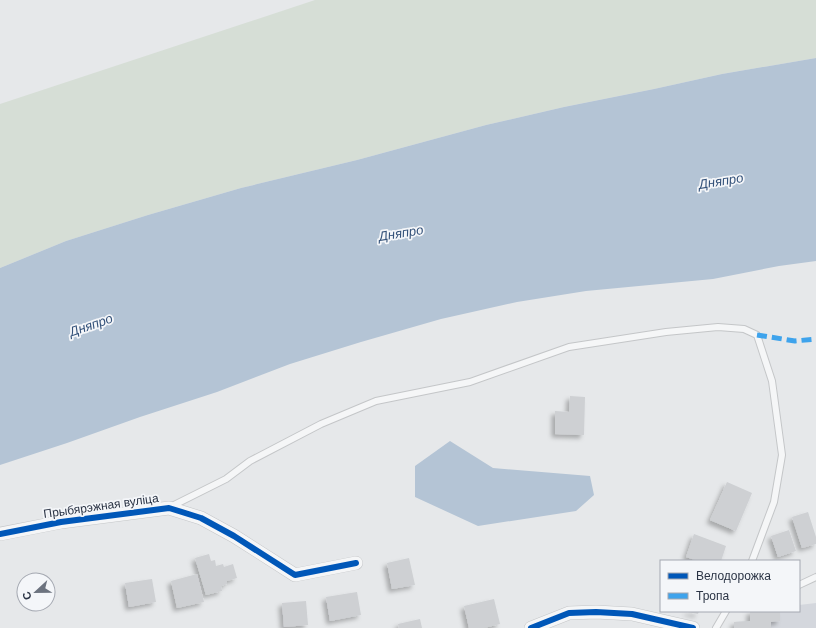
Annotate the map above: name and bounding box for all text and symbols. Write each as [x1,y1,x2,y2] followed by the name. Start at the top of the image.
[696,170,744,192] water label: Дняпро
[376,222,424,244] water label: Дняпро
[65,311,115,340] water label: Дняпро
[43,491,160,521] street label: Прыбярэжная вуліца
[660,560,800,612] legend
[696,569,771,583] text: Велодорожка
[16,572,56,612] north arrow
[696,589,730,603] text: Тропа
[20,590,34,602] text: С

